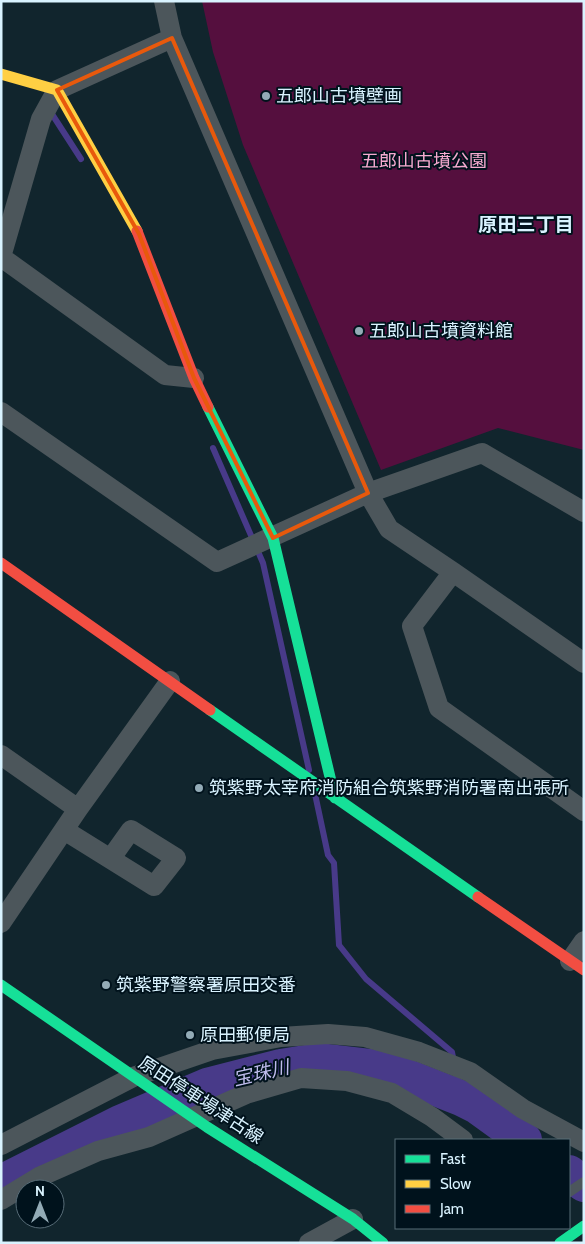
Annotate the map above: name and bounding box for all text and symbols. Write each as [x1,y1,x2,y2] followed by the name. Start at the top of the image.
[276,85,402,107] place label: 五郎山古墳壁画
[260,90,272,102] marker: 五郎山古墳壁画
[361,150,487,172] park label: 五郎山古墳公園
[478,213,574,236] district label: 原田三丁目
[369,320,513,342] place label: 五郎山古墳資料館
[353,325,365,337] marker: 五郎山古墳資料館
[209,777,569,799] place label: 筑紫野太宰府消防組合筑紫野消防署南出張所
[193,782,205,794] marker: 筑紫野太宰府消防組合筑紫野消防署南出張所
[116,974,296,996] place label: 筑紫野警察署原田交番
[100,979,112,991] marker: 筑紫野警察署原田交番
[200,1024,290,1046] place label: 原田郵便局
[184,1029,196,1041] marker: 原田郵便局
[135,1052,267,1148] street label: 原田停車場津古線
[231,1055,293,1091] water label: 宝珠川
[395,1139,570,1229] legend
[440,1150,465,1168] text: Fast
[440,1175,471,1193] text: Slow
[15,1179,65,1229] north arrow
[35,1182,45,1200] text: N
[439,1200,464,1218] text: Jam

